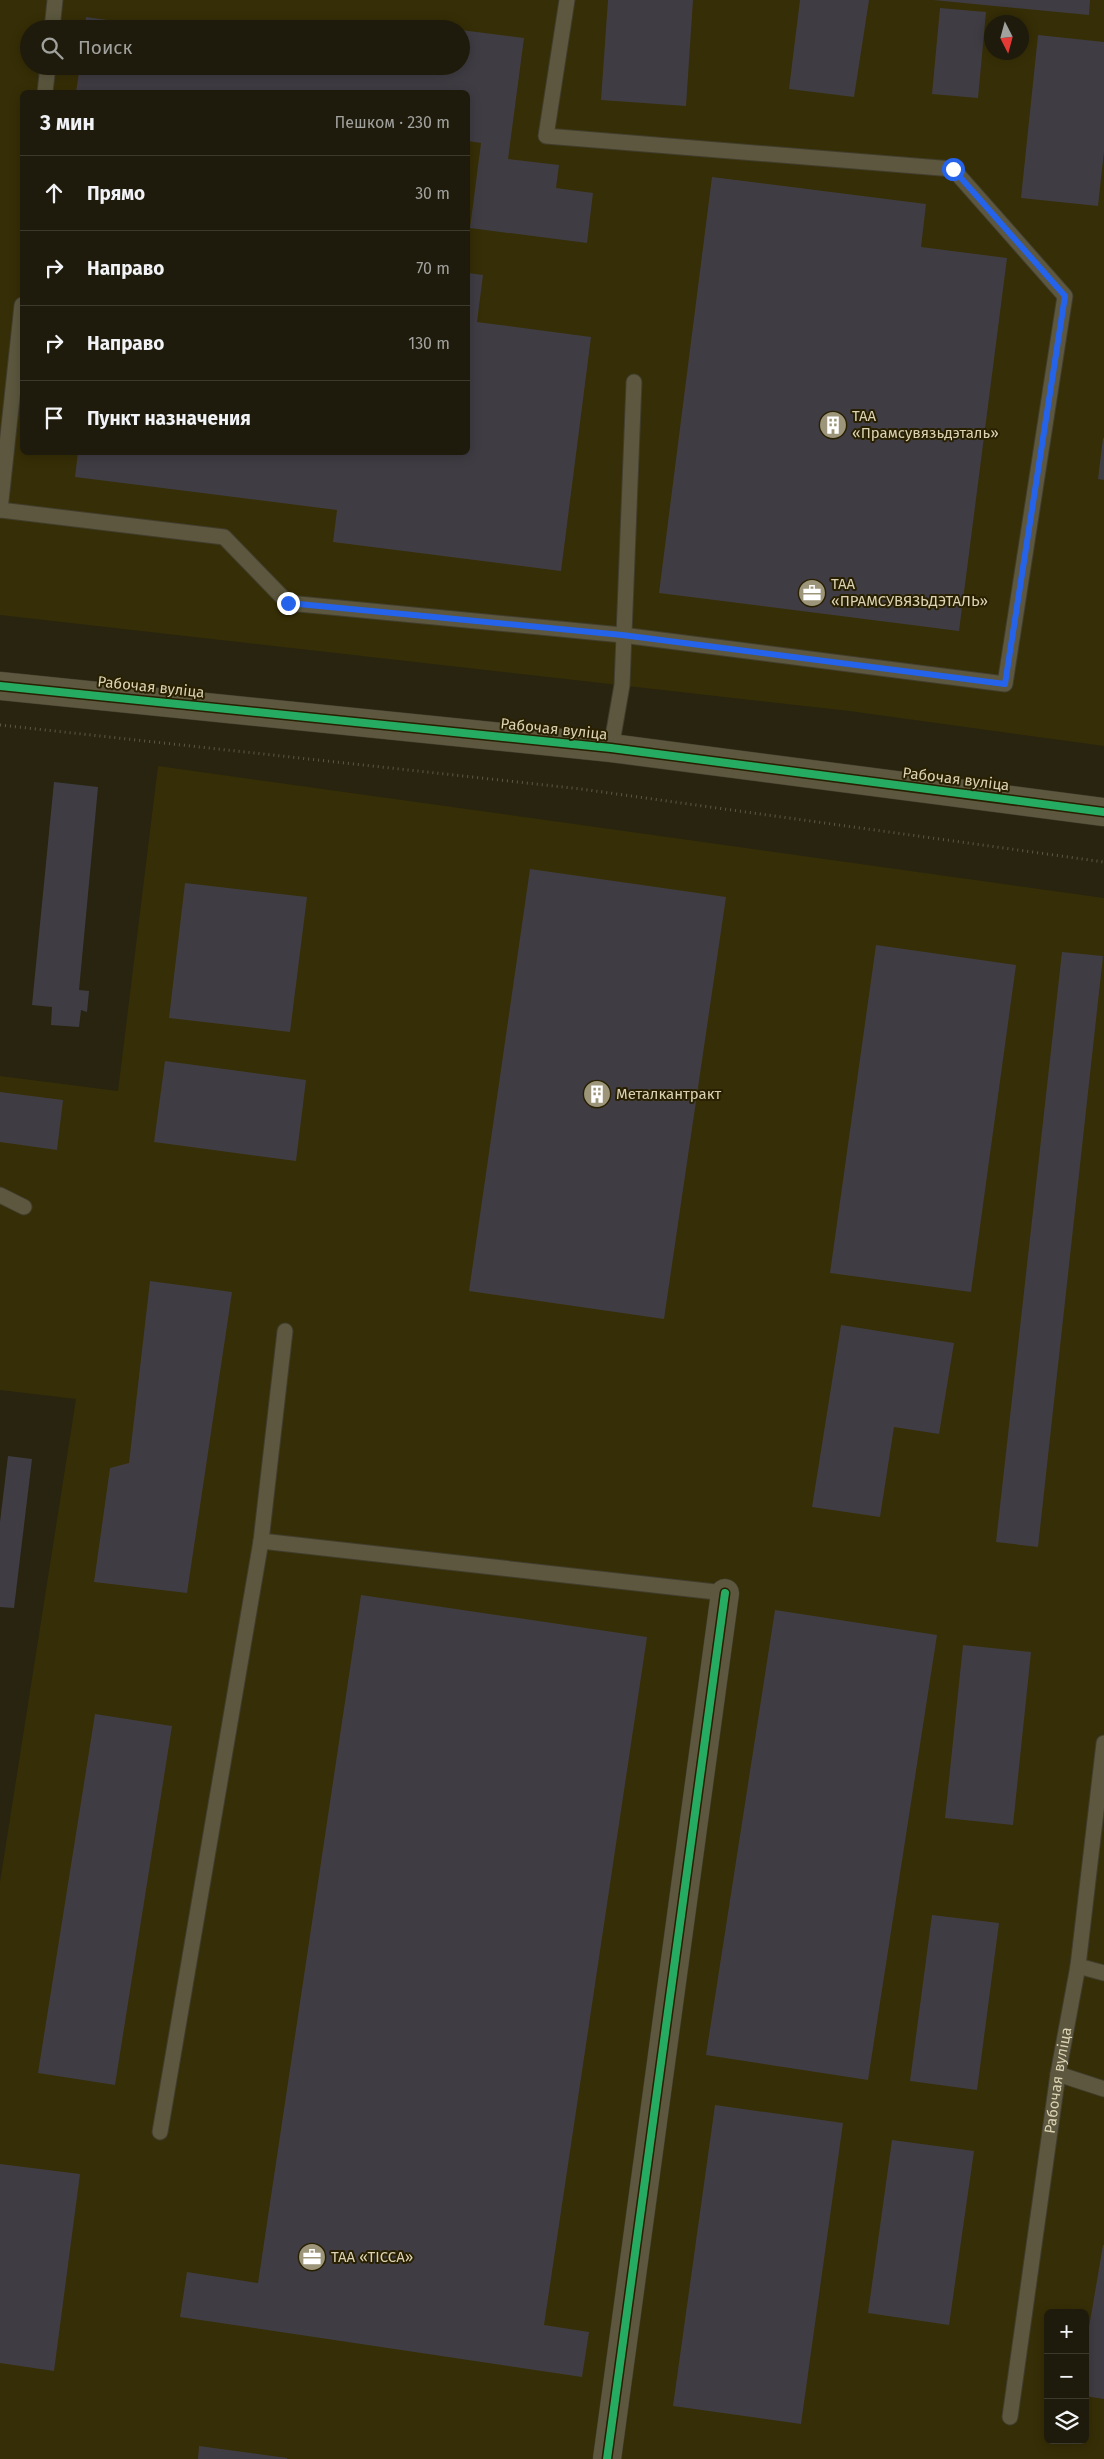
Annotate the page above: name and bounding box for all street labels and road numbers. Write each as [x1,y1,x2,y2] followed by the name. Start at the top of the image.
[97,672,205,702] street label: Рабочая вуліца
[500,714,608,744] street label: Рабочая вуліца
[902,764,1010,794] street label: Рабочая вуліца
[1041,2026,1075,2135] street label: Рабочая вуліца

